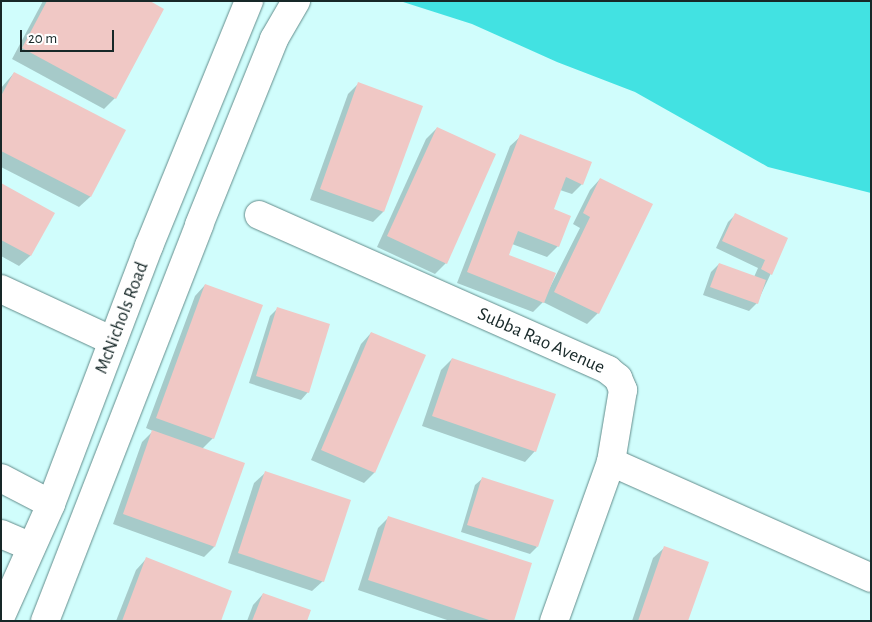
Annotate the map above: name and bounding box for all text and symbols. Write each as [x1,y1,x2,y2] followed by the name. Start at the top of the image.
[22,20,116,52] scale bar
[28,31,57,46] text: 20 m
[90,259,154,377] street label: McNichols Road
[474,303,608,379] street label: Subba Rao Avenue

